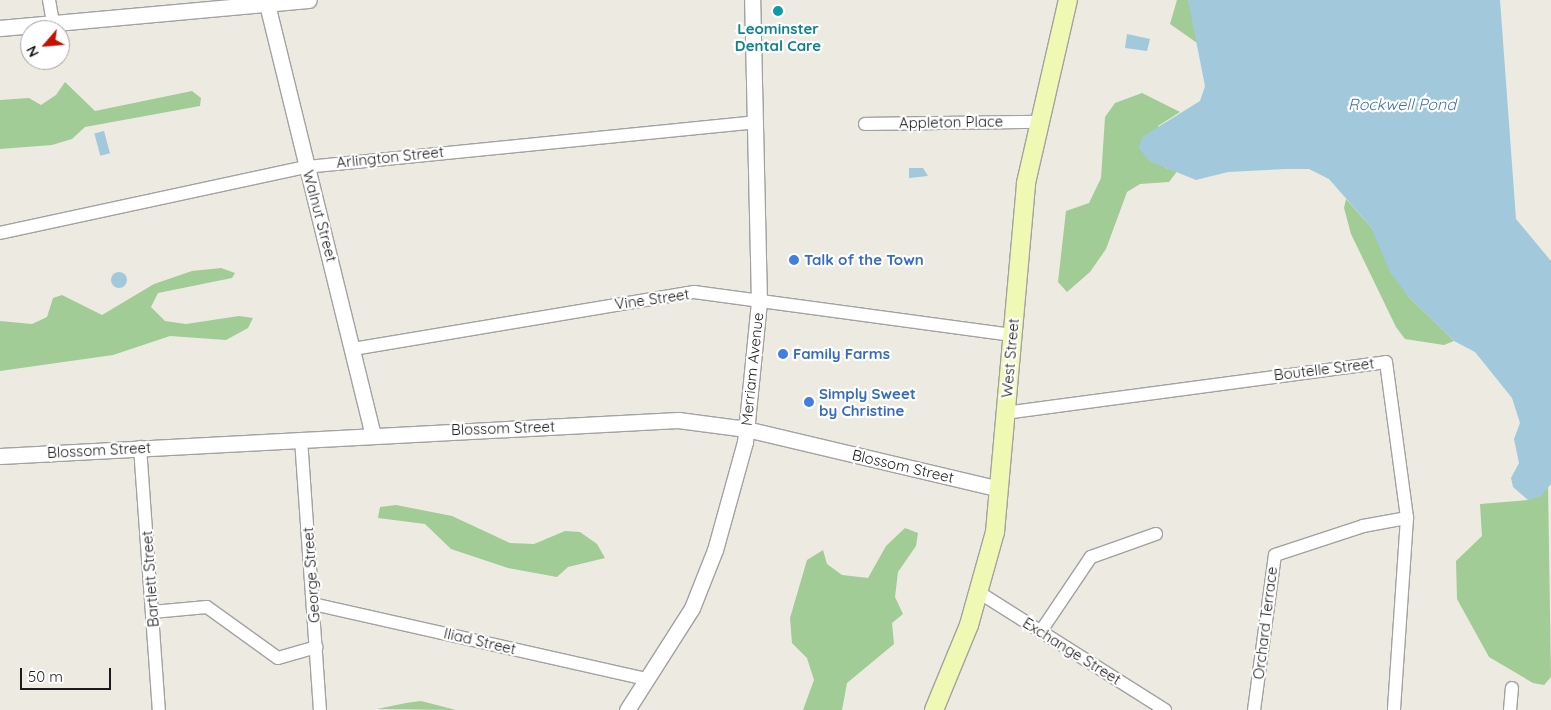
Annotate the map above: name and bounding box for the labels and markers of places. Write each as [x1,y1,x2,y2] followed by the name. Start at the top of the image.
[772,5,784,17] marker: Leominster Dental Care
[735,19,821,54] place label: Leominster Dental Care
[804,251,924,269] place label: Talk of the Town
[788,254,800,266] marker: Talk of the Town
[793,345,890,363] place label: Family Farms
[777,348,789,360] marker: Family Farms
[819,384,916,419] place label: Simply Sweet by Christine
[803,396,815,408] marker: Simply Sweet by Christine

